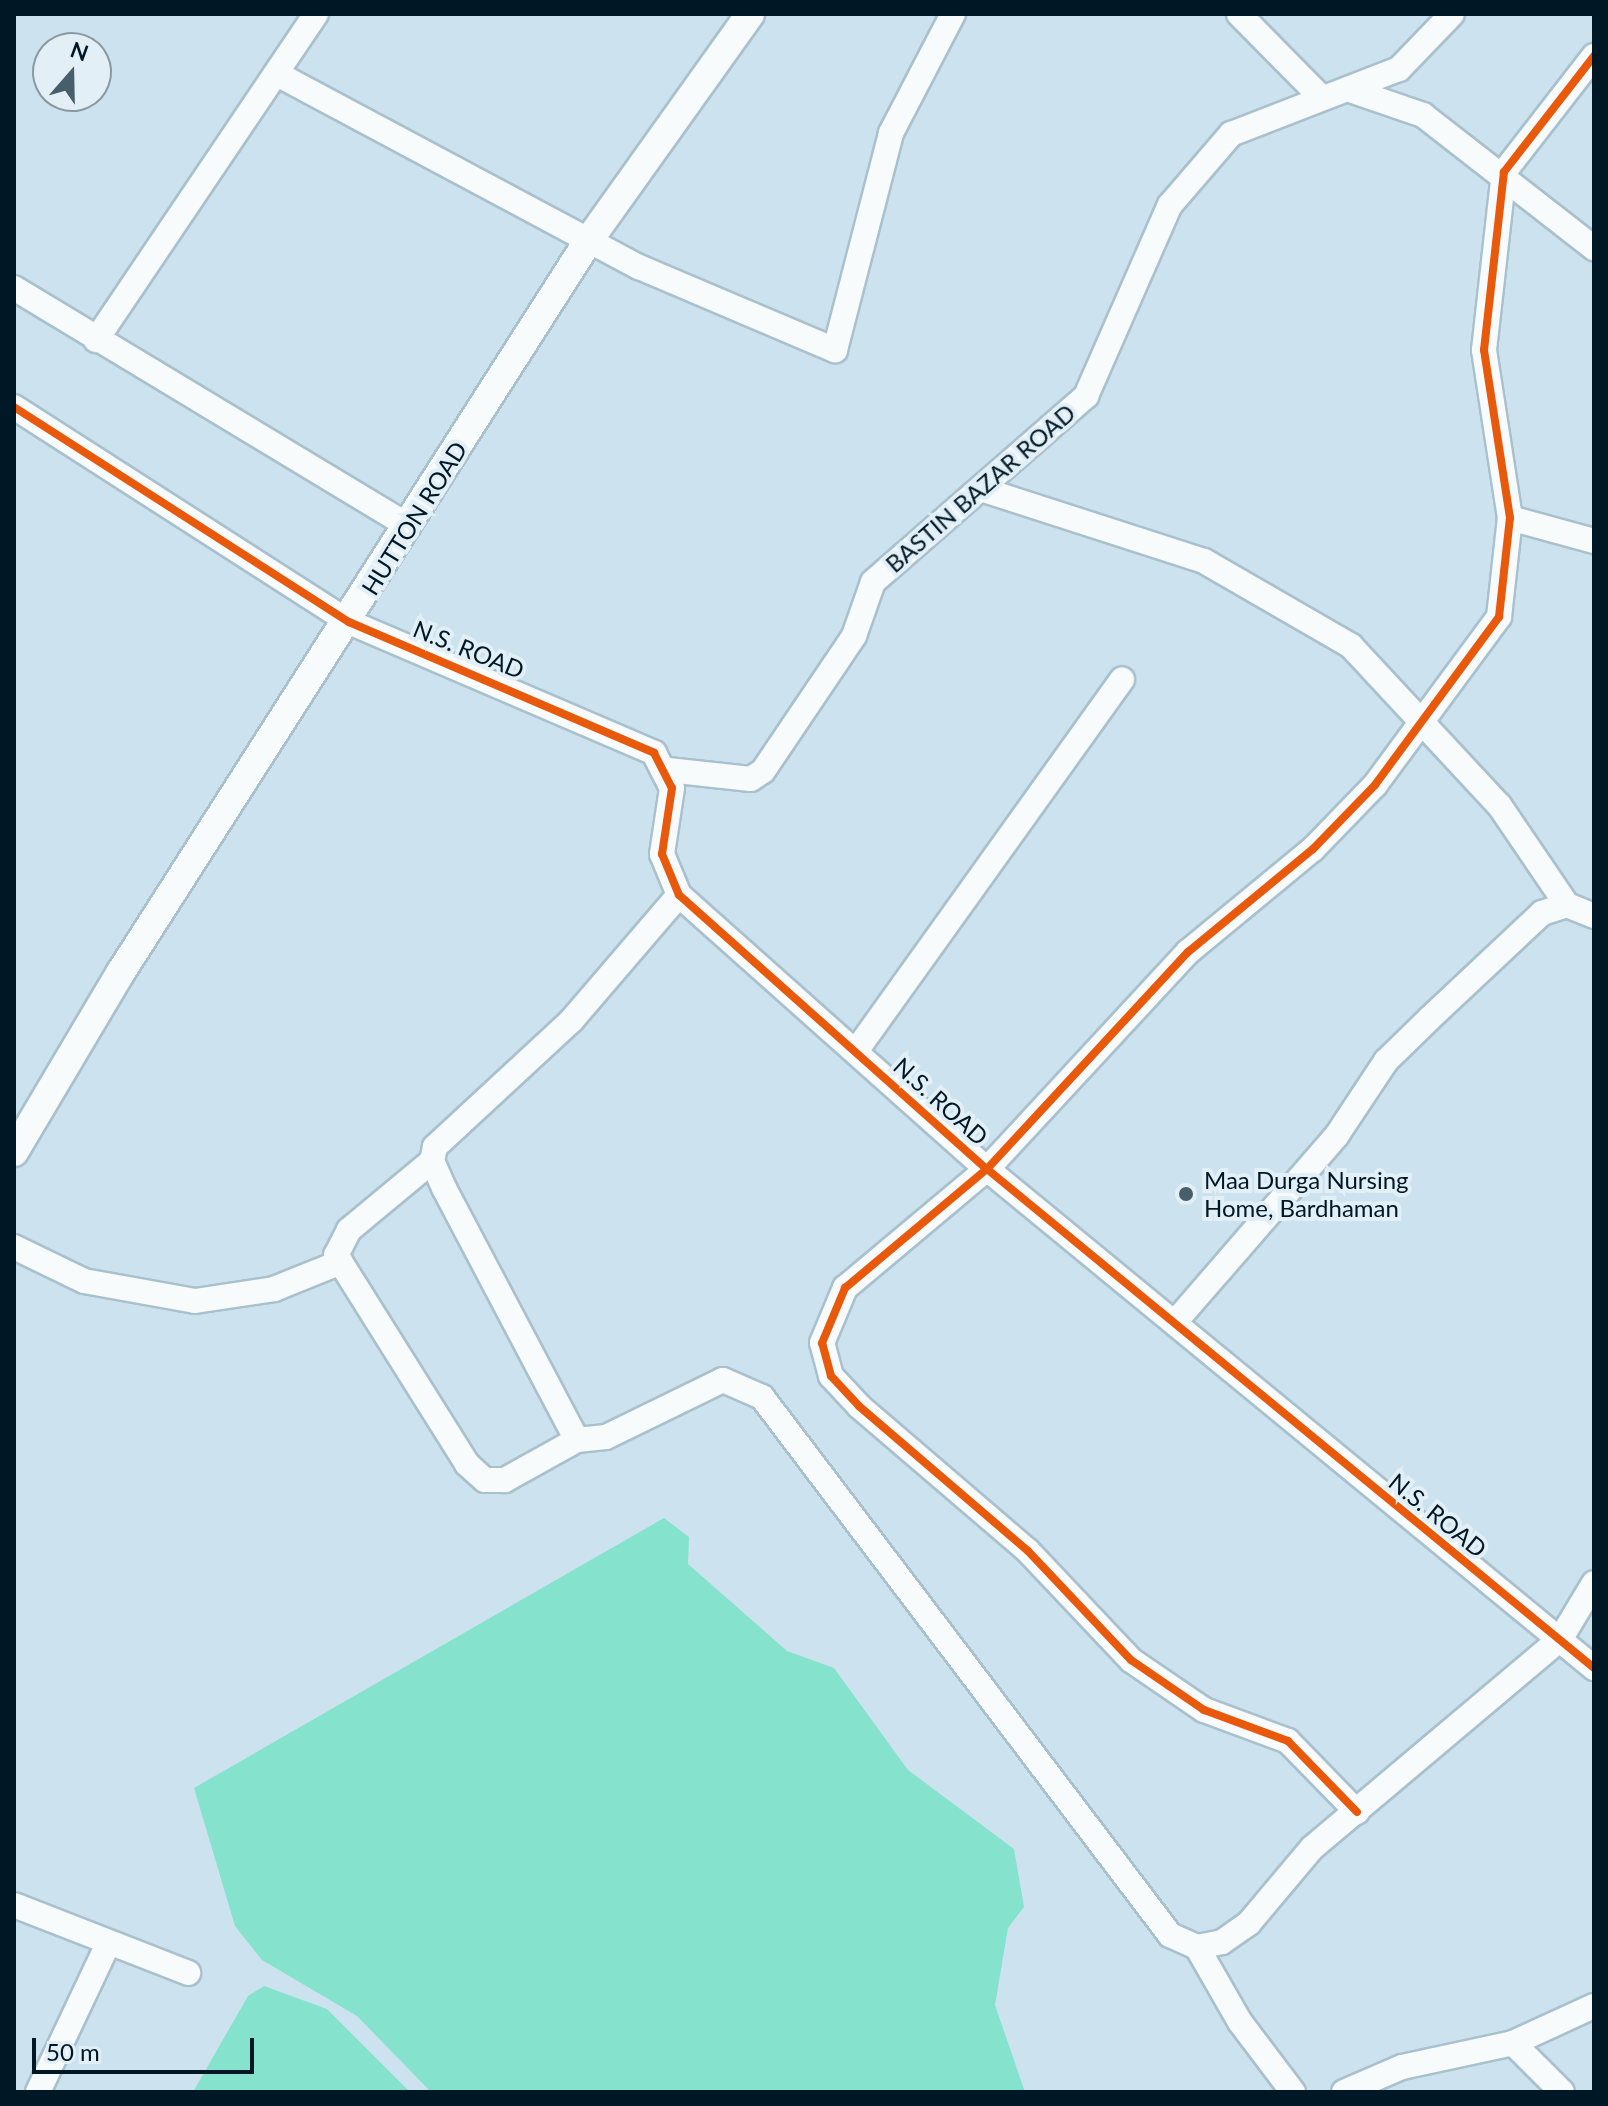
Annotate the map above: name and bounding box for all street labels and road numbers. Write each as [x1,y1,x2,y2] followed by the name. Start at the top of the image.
[879,398,1081,578] street label: BASTIN BAZAR ROAD
[355,436,473,600] street label: HUTTON ROAD
[409,614,529,684] street label: N.S. ROAD
[888,1051,994,1151] street label: N.S. ROAD
[1383,1467,1493,1563] street label: N.S. ROAD

